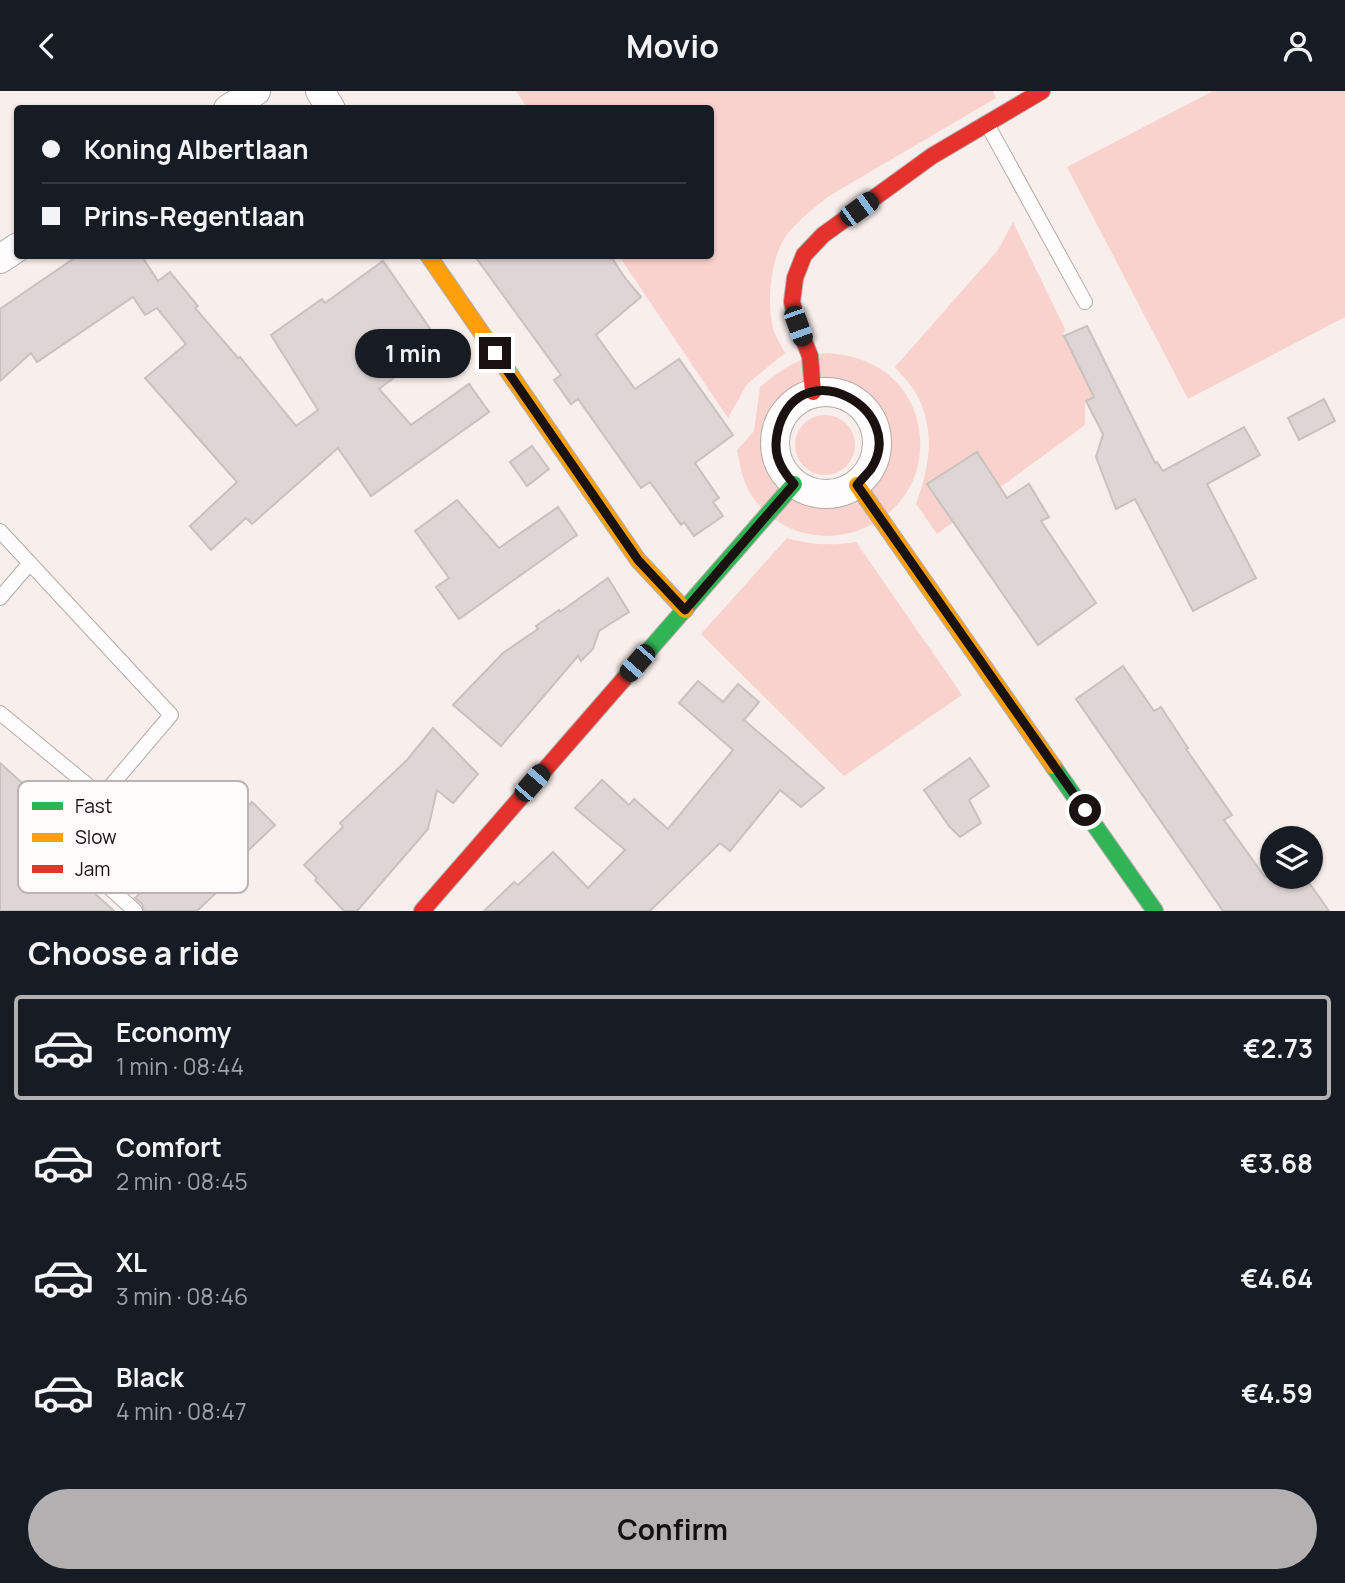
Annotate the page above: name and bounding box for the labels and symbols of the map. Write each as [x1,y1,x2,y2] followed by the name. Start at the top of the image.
[836,188,883,230] car
[781,303,816,349] car
[355,329,470,377] callout: 1 min
[479,337,511,369] route end
[616,640,659,686] car
[511,760,554,806] car
[18,781,248,893] legend
[75,793,112,819] text: Fast
[1069,794,1101,826] route start
[75,824,117,850] text: Slow
[75,856,110,882] text: Jam

